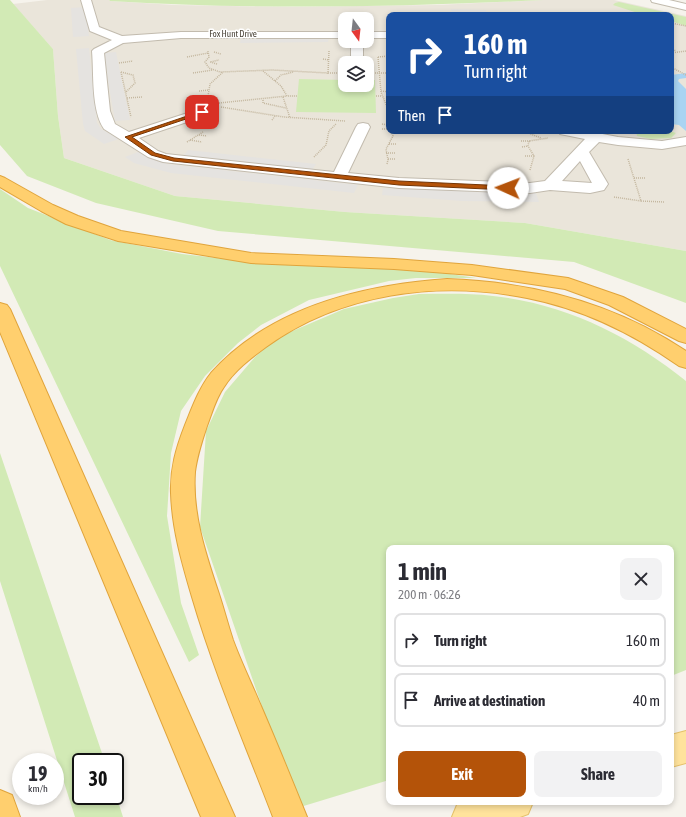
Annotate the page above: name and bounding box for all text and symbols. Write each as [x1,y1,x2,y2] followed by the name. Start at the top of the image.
[338,12,374,48] north arrow
[338,12,374,92] map controls
[398,28,450,80] icon: right
[464,28,527,60] text: 160 m
[209,29,257,39] street label: Fox Hunt Drive
[338,56,374,92] button: layers
[464,61,527,82] text: Turn right
[185,95,219,129] pin
[191,101,213,123] icon: arrive
[434,104,456,126] icon: arrive
[398,107,426,124] text: Then
[487,167,529,209] position arrow
[398,558,447,585] text: 1 min
[620,558,662,600] button: close
[398,587,461,602] text: 200 m · 06:26
[400,629,422,651] icon: right
[434,632,487,649] text: Turn right
[626,632,660,649] text: 160 m
[400,689,422,711] icon: arrive
[434,692,545,709] text: Arrive at destination
[633,692,660,709] text: 40 m
[398,751,526,797] button: Exit
[534,751,662,797] button: Share
[72,753,124,805] speed limit sign: 30
[29,762,47,785] text: 19
[28,783,48,794] text: km/h

